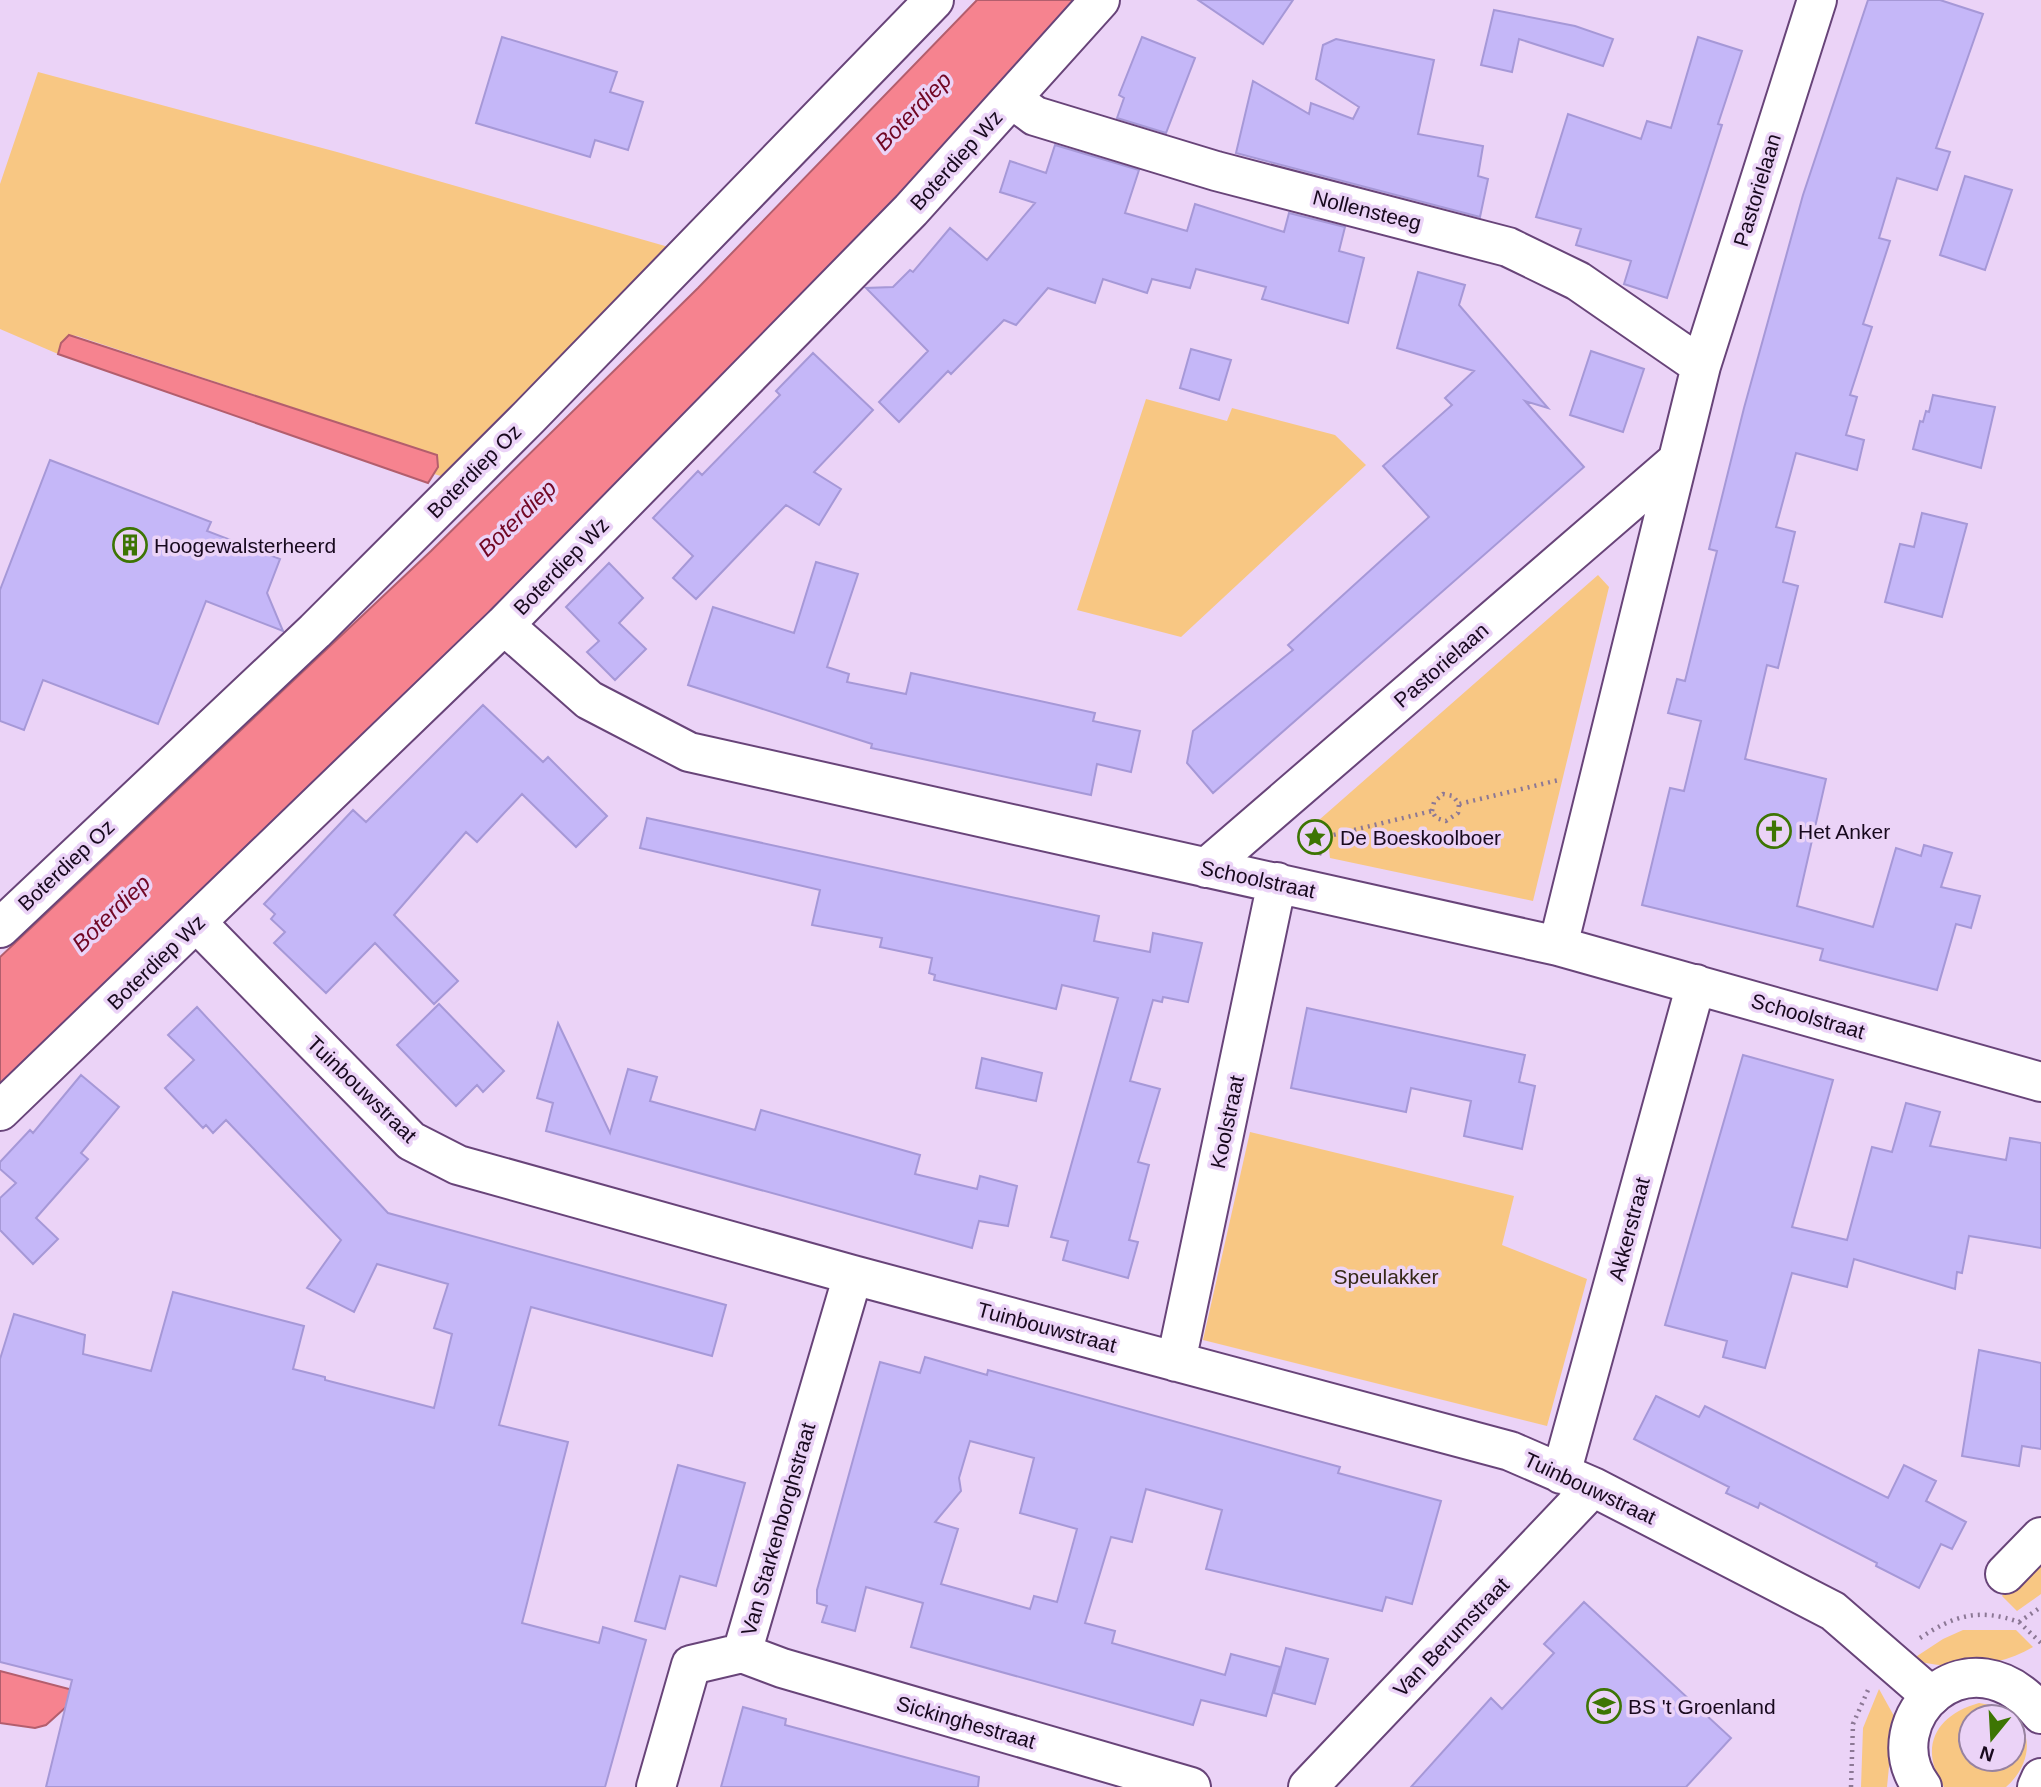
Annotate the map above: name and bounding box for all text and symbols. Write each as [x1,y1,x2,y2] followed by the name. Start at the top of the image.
[869,66,957,155] water label: Boterdiep
[905,105,1007,215] street label: Boterdiep Wz
[1729,131,1785,249] street label: Pastorielaan
[1310,185,1424,235] street label: Nollensteeg
[422,419,526,523] street label: Boterdiep Oz
[472,474,562,562] water label: Boterdiep
[509,513,613,619] street label: Boterdiep Wz
[111,526,149,564] building icon: Hoogewalsterheerd
[154,534,336,557] place label: Hoogewalsterheerd
[1389,618,1493,712] street label: Pastorielaan
[1755,812,1793,850] church icon: Het Anker
[13,814,119,916] street label: Boterdiep Oz
[1296,818,1334,856] place icon: De Boeskoolboer
[1798,820,1890,843] place label: Het Anker
[1340,826,1501,849] place label: De Boeskoolboer
[1199,856,1318,902] street label: Schoolstraat
[66,869,156,957] water label: Boterdiep
[103,910,209,1014] street label: Boterdiep Wz
[1749,989,1867,1043] street label: Schoolstraat
[303,1031,421,1147] street label: Tuinbouwstraat
[1206,1073,1248,1171] street label: Koolstraat
[1604,1175,1654,1283] street label: Akkerstraat
[1333,1265,1439,1288] park label: Speulakker
[975,1297,1119,1357] street label: Tuinbouwstraat
[737,1420,819,1638] street label: Van Starkenborghstraat
[1520,1447,1660,1529] street label: Tuinbouwstraat
[1389,1573,1514,1701] street label: Van Berumstraat
[1585,1687,1623,1725] school or university icon: BS 't Groenland
[894,1691,1038,1753] street label: Sickinghestraat
[1628,1695,1776,1718] place label: BS 't Groenland
[1957,1703,2027,1773] north arrow
[1977,1742,1997,1766] text: N

